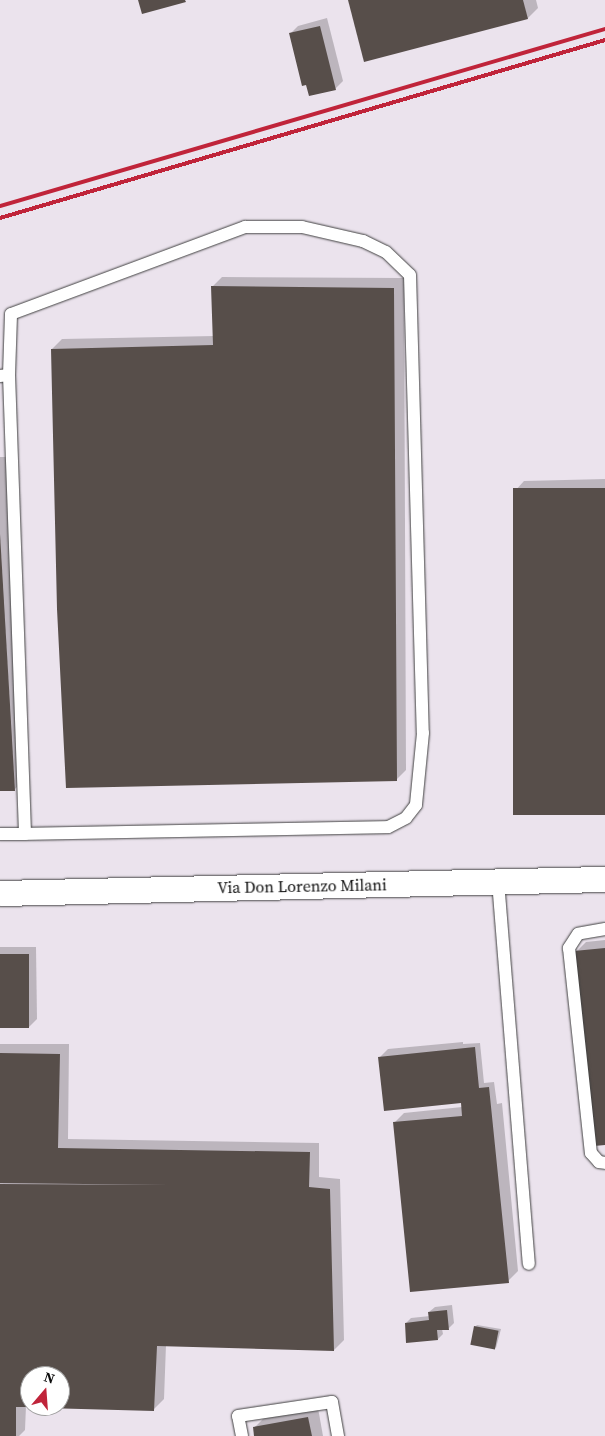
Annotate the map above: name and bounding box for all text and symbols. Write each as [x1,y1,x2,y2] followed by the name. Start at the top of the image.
[217,875,387,897] street label: Via Don Lorenzo Milani
[20,1366,70,1416] north arrow
[41,1367,57,1389] text: N

